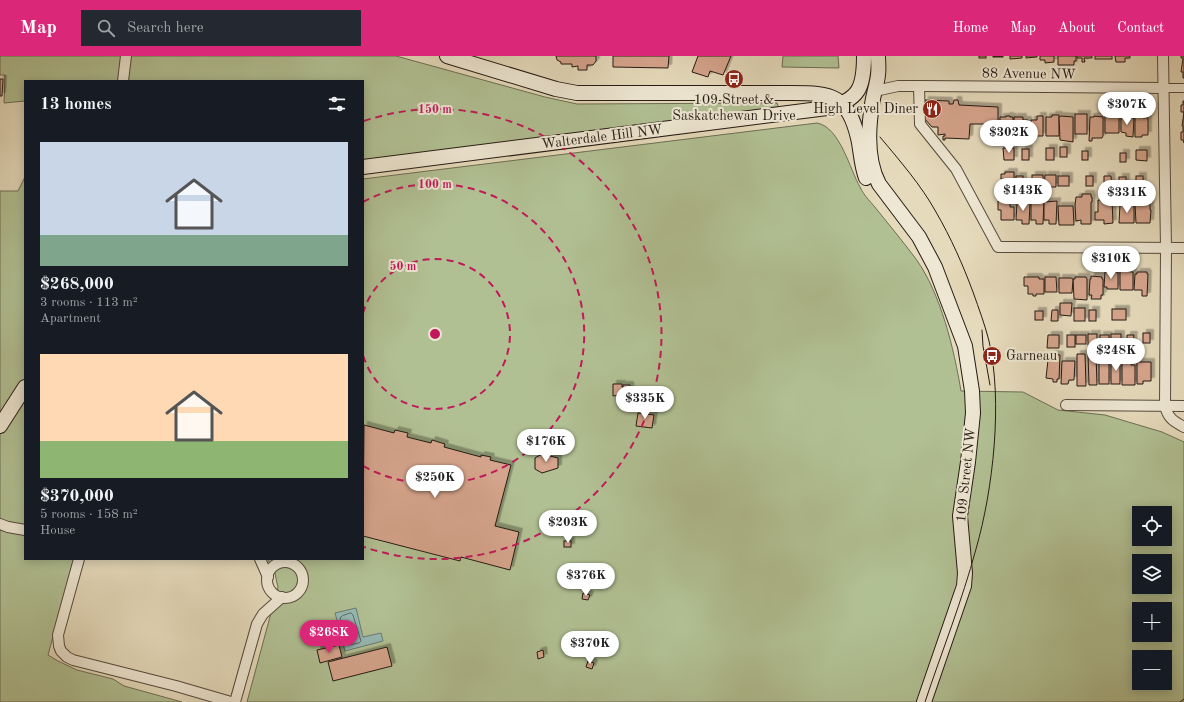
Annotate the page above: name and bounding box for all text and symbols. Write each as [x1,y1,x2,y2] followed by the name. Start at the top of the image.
[81,10,361,46] search box
[95,17,117,39] icon: search
[20,19,57,38] text: Map
[127,21,204,36] text: Search here
[953,21,988,35] text: Home
[1010,21,1036,35] text: Map
[1058,21,1095,35] text: About
[1117,21,1164,35] text: Contact
[982,66,1076,82] street label: 88 Avenue NW
[723,68,745,90] bus stop icon: 109 Street & Saskatchewan Drive
[1099,92,1155,126] pin: $307K
[326,93,348,115] icon: filters
[672,93,796,123] place label: 109 Street & Saskatchewan Drive
[40,96,112,113] text: 13 homes
[921,98,943,120] restaurant icon: High Level Diner
[1107,98,1147,111] text: $307K
[813,102,918,116] place label: High Level Diner
[418,103,452,116] text: 150 m
[981,120,1037,154] pin: $302K
[541,123,663,151] street label: Walterdale Hill NW
[989,126,1029,139] text: $302K
[158,168,230,240] icon: home
[995,178,1051,212] pin: $143K
[418,179,452,191] text: 100 m
[1099,180,1155,214] pin: $331K
[1003,184,1043,197] text: $143K
[1107,186,1147,199] text: $331K
[1083,246,1139,280] pin: $310K
[1091,252,1131,265] text: $310K
[390,260,417,273] text: 50 m
[40,276,114,293] text: $268,000
[40,296,138,309] text: 3 rooms · 113 m²
[40,312,101,325] text: Apartment
[428,327,442,341] centre of rings
[1088,338,1144,372] pin: $248K
[1096,344,1136,357] text: $248K
[981,345,1003,367] bus stop icon: Garneau
[1006,349,1058,363] place label: Garneau
[158,380,230,452] icon: home
[617,386,673,420] pin: $335K
[625,392,665,405] text: $335K
[954,427,978,523] street label: 109 Street NW
[518,429,574,463] pin: $176K
[526,435,566,448] text: $176K
[407,465,463,499] pin: $250K
[415,471,455,484] text: $250K
[40,488,114,505] text: $370,000
[1132,506,1172,690] map controls
[1132,506,1172,546] button: locate
[40,508,138,521] text: 5 rooms · 158 m²
[540,510,596,544] pin: $203K
[548,516,588,529] text: $203K
[40,524,75,537] text: House
[1132,554,1172,594] button: layers
[558,563,614,597] pin: $376K
[566,569,606,582] text: $376K
[1132,602,1172,642] button: +
[301,620,357,654] pin: $268K
[309,626,349,639] text: $268K
[562,631,618,665] pin: $370K
[570,637,610,650] text: $370K
[1132,650,1172,690] button: −

